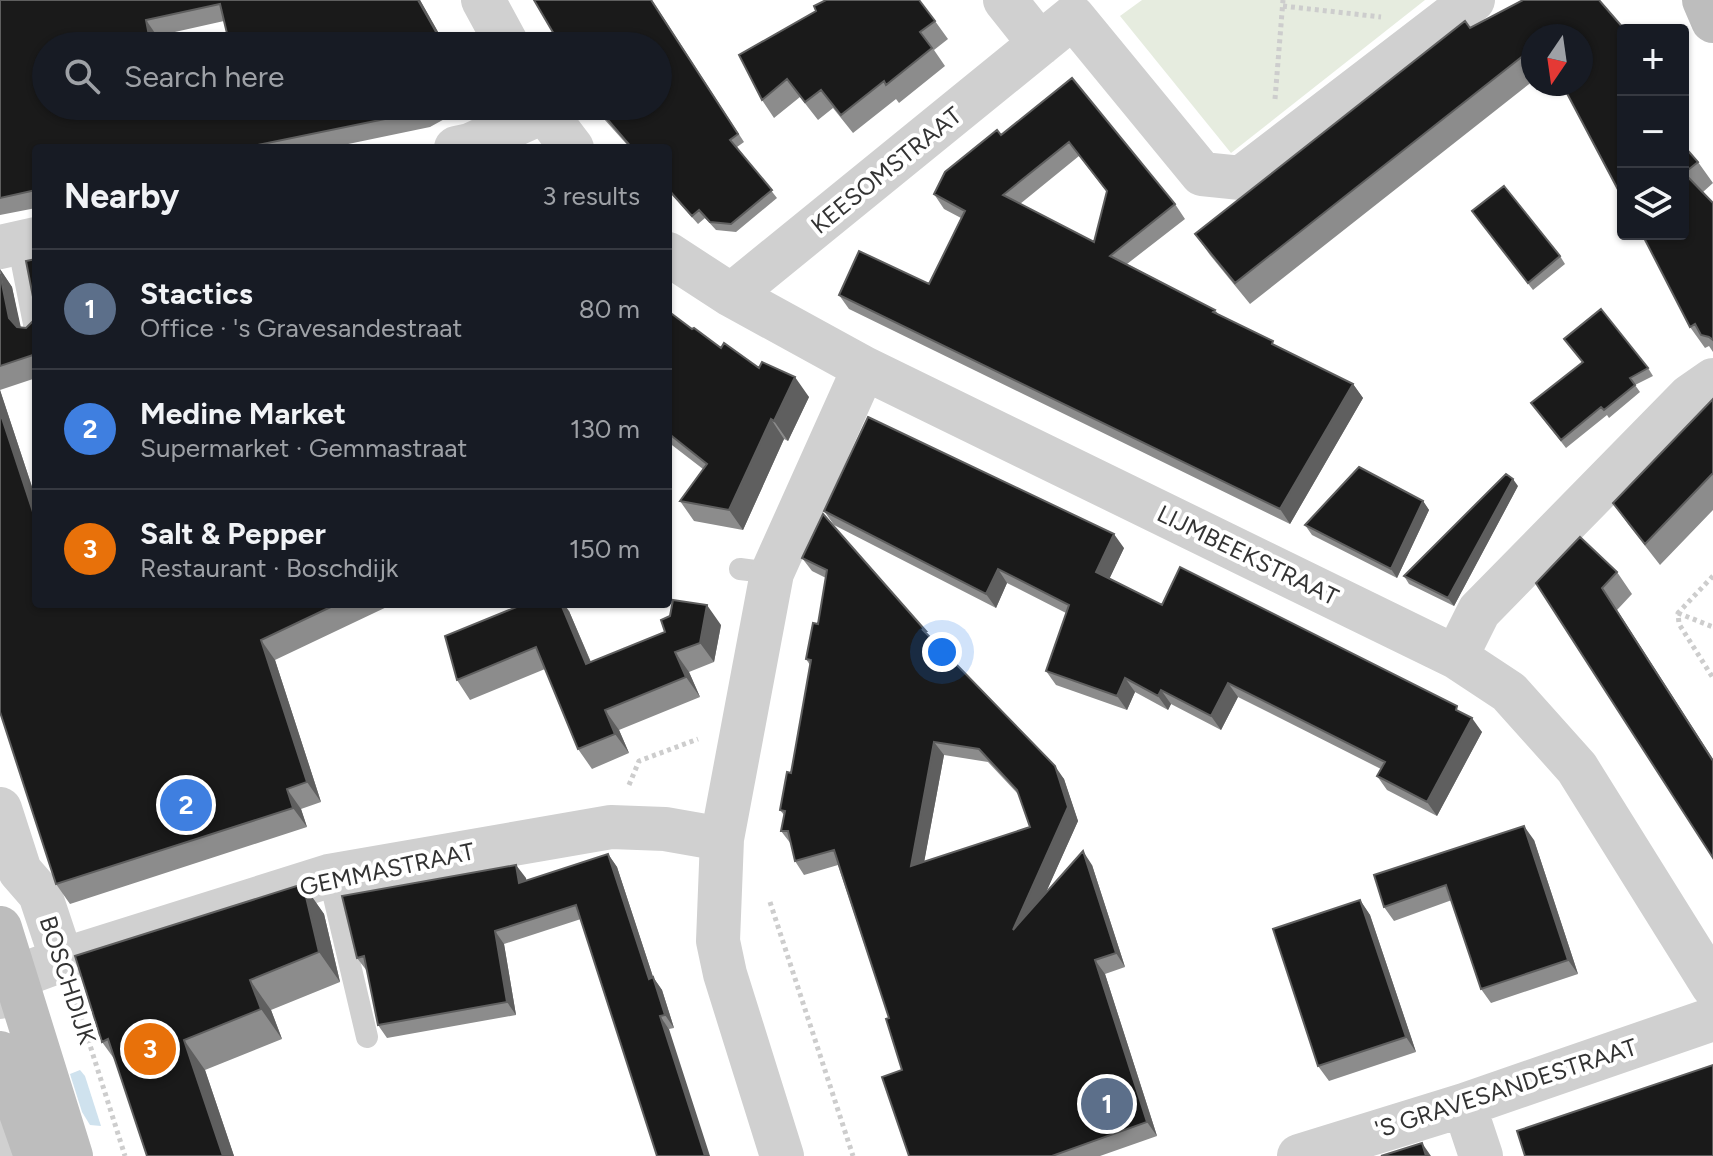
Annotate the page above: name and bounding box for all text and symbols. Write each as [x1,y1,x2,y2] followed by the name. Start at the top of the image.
[1521,24,1593,96] north arrow
[1617,24,1689,240] map controls
[1617,24,1689,96] button: +
[32,32,672,120] search box
[60,54,104,98] icon: search
[124,58,284,95] text: Search here
[1617,96,1689,168] button: −
[805,100,967,240] street label: KEESOMSTRAAT
[1617,168,1689,240] button: layers
[64,176,179,217] text: Nearby
[542,180,640,212] text: 3 results
[140,275,253,312] text: Stactics
[85,293,95,325] text: 1
[579,293,640,325] text: 80 m
[140,312,462,344] text: Office · 's Gravesandestraat
[140,395,346,432] text: Medine Market
[82,413,98,445] text: 2
[570,413,640,445] text: 130 m
[140,432,467,464] text: Supermarket · Gemmastraat
[1153,499,1343,611] street label: LIJMBEEKSTRAAT
[140,515,326,552] text: Salt & Pepper
[83,533,97,565] text: 3
[569,533,640,565] text: 150 m
[140,552,398,584] text: Restaurant · Boschdijk
[922,632,962,672] your location
[160,775,212,835] pin: 2
[297,836,477,902] street label: GEMMASTRAAT
[34,912,103,1048] street label: BOSCHDIJK
[124,1019,176,1079] pin: 3
[1371,1032,1641,1144] street label: 'S GRAVESANDESTRAAT
[1081,1074,1133,1134] pin: 1

